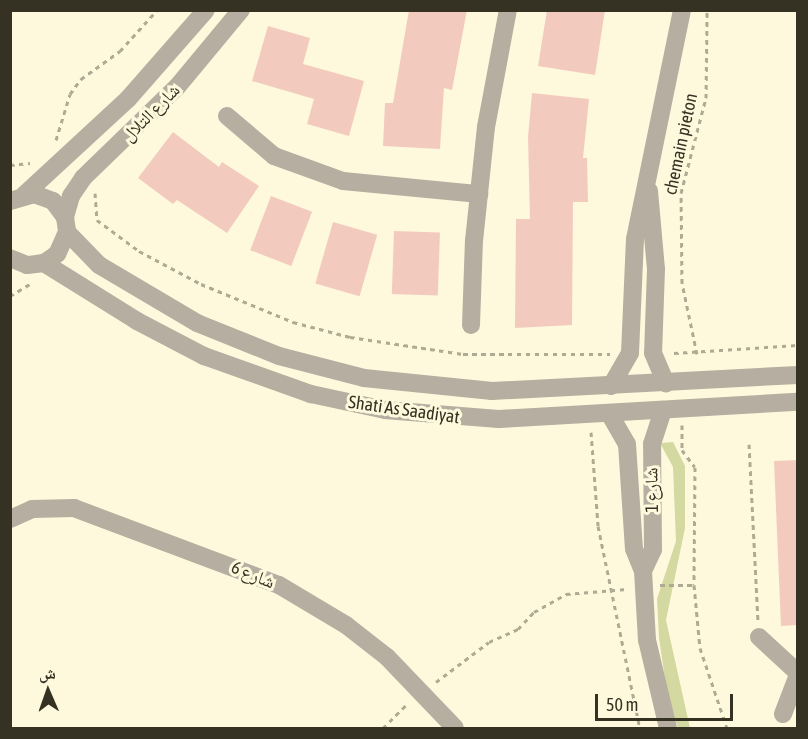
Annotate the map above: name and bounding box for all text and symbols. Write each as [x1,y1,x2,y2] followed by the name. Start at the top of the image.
[118,80,184,146] street label: شارع التلال
[660,91,702,197] street label: chemain pieton
[347,392,461,428] street label: Shati As Saadiyat
[641,467,663,513] street label: شارع 1
[228,557,278,593] street label: شارع 6
[18,661,78,721] north arrow
[39,664,56,682] text: ش
[598,682,736,720] scale bar
[606,694,638,715] text: 50 m

